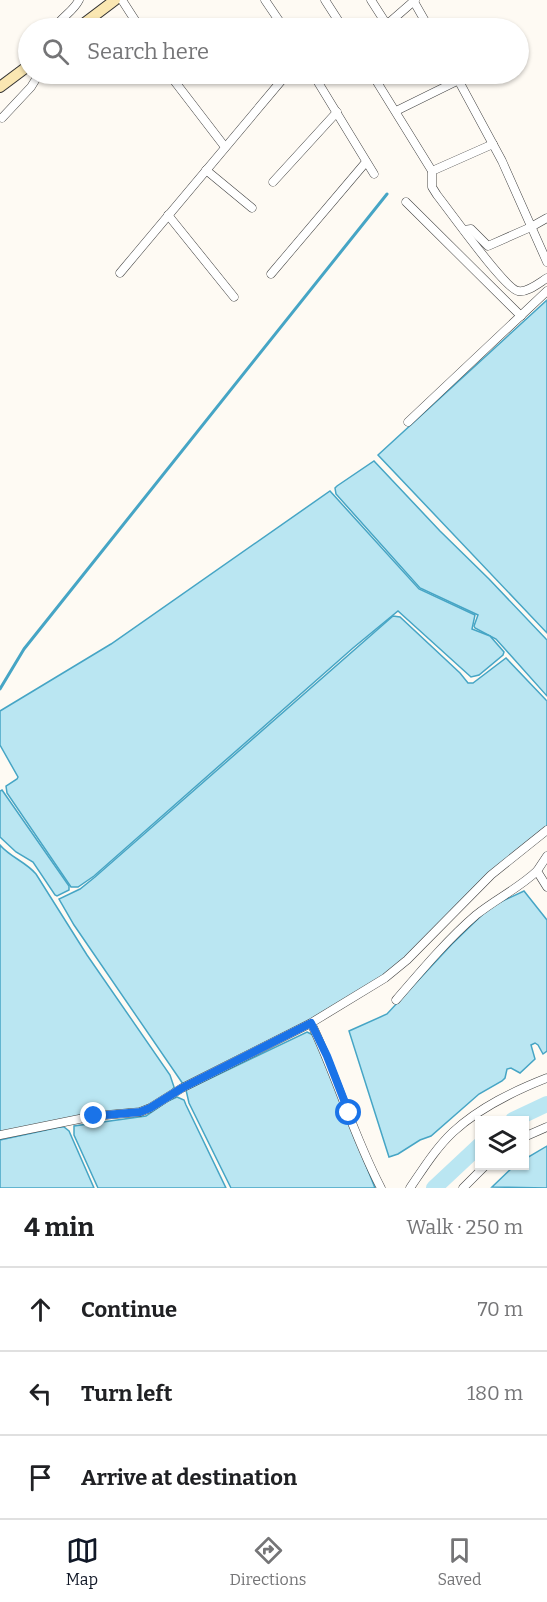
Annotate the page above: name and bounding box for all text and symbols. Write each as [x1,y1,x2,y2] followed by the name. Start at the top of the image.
[18,18,529,84] search box
[39,35,72,68] icon: search
[87,38,209,65] text: Search here
[335,1099,361,1125] route start
[80,1102,106,1128] route end
[475,1116,529,1170] map controls
[475,1116,529,1170] button: layers
[24,1212,94,1243] text: 4 min
[406,1215,523,1239] text: Walk · 250 m
[24,1293,57,1326] icon: ahead
[81,1296,177,1323] text: Continue
[477,1297,523,1321] text: 70 m
[24,1377,57,1410] icon: left
[81,1380,173,1407] text: Turn left
[467,1381,523,1405] text: 180 m
[24,1461,57,1494] icon: arrive
[81,1464,297,1491] text: Arrive at destination
[66,1534,99,1589] tab: Map
[230,1534,307,1589] tab: Directions
[438,1534,481,1589] tab: Saved

